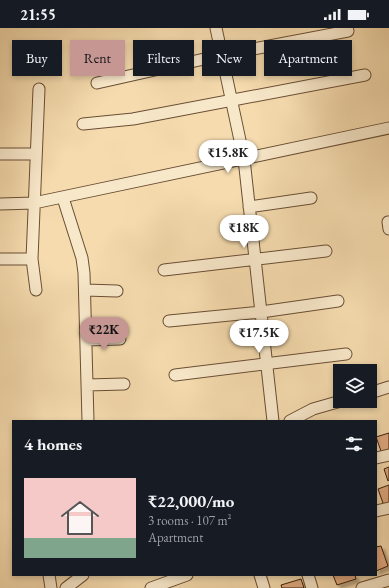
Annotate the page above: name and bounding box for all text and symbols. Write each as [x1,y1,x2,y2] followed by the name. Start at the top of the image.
[20,5,56,24] text: 21:55
[12,40,62,76] chip: Buy
[70,40,125,76] chip: Rent
[133,40,194,76] chip: Filters
[202,40,256,76] chip: New
[264,40,352,76] chip: Apartment
[195,140,261,174] pin: ₹15.8K
[208,144,248,161] text: ₹15.8K
[220,215,268,249] pin: ₹18K
[229,219,259,236] text: ₹18K
[80,317,128,351] pin: ₹22K
[226,320,292,354] pin: ₹17.5K
[89,321,119,338] text: ₹22K
[239,324,279,341] text: ₹17.5K
[333,364,377,408] map controls
[333,364,377,408] button: layers
[24,433,82,455] text: 4 homes
[343,433,365,455] icon: filters
[148,490,234,512] text: ₹22,000/mo
[56,494,104,542] icon: home
[148,512,232,529] text: 3 rooms · 107 m²
[148,529,203,546] text: Apartment

